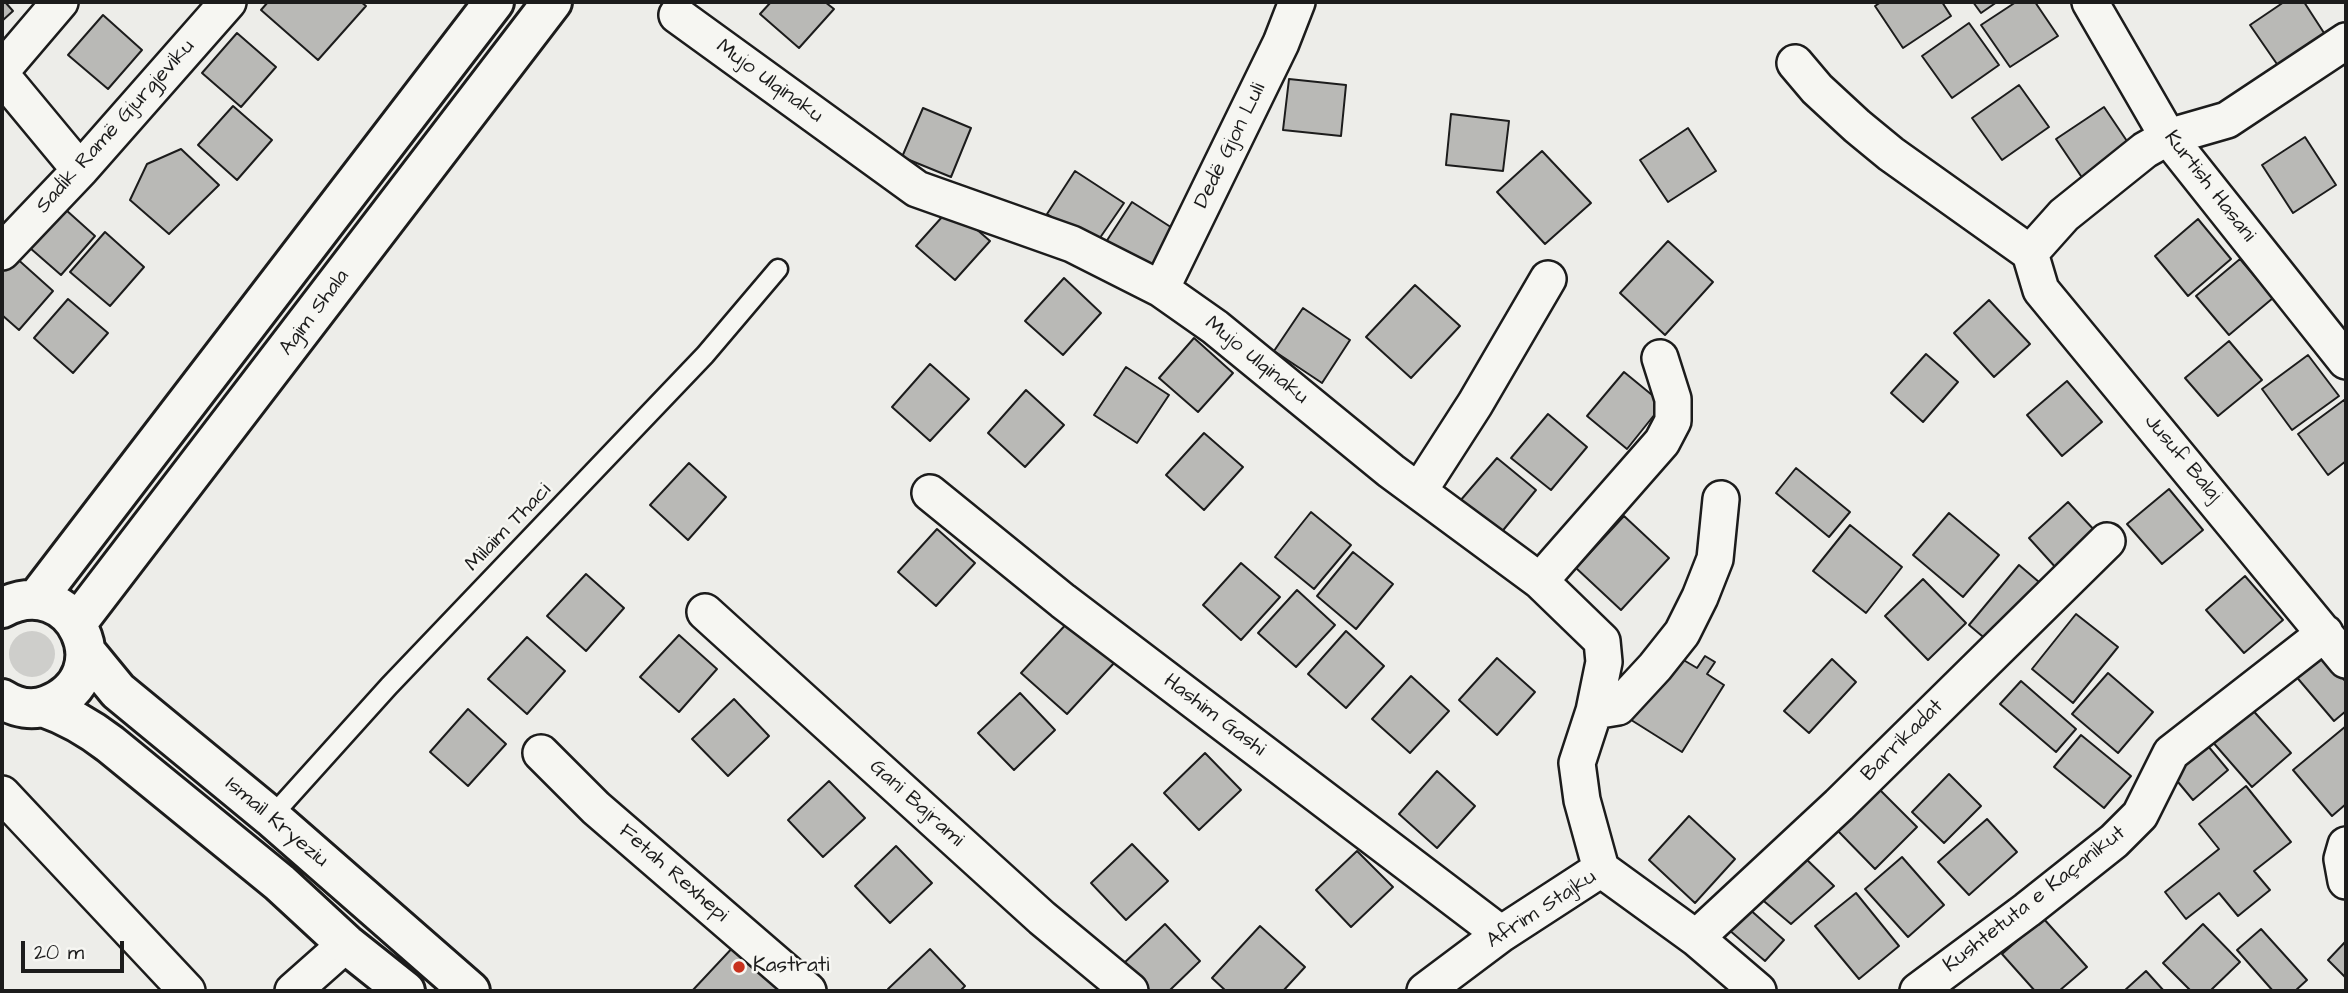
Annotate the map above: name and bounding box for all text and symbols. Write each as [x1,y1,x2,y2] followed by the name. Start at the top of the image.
[31,35,201,219] street label: Sadik Ramë Gjurgjeviku
[711,35,827,129] street label: Mujo Ulqinaku
[1190,79,1272,213] street label: Dedë Gjon Luli
[2158,126,2260,248] street label: Kurtish Hasani
[275,265,355,361] street label: Agim Shala
[1199,312,1313,410] street label: Mujo Ulqinaku
[2138,410,2226,508] street label: Jusuf Balaj
[461,479,557,577] street label: Milaim Thaci
[1158,669,1270,763] street label: Hashim Gashi
[1857,695,1949,787] street label: Barrikadat
[864,755,968,853] street label: Gani Bajrami
[219,773,333,873] street label: Ismail Kryeziu
[613,820,733,928] street label: Fetah Rexhepi
[1939,821,2131,979] street label: Kushtetuta e Kaçanikut
[1483,865,1601,955] street label: Afrim Stajku
[24,926,128,970] scale bar
[34,938,84,967] text: 20 m
[753,954,829,980] place label: Kastrati
[731,959,747,975] marker: Kastrati

